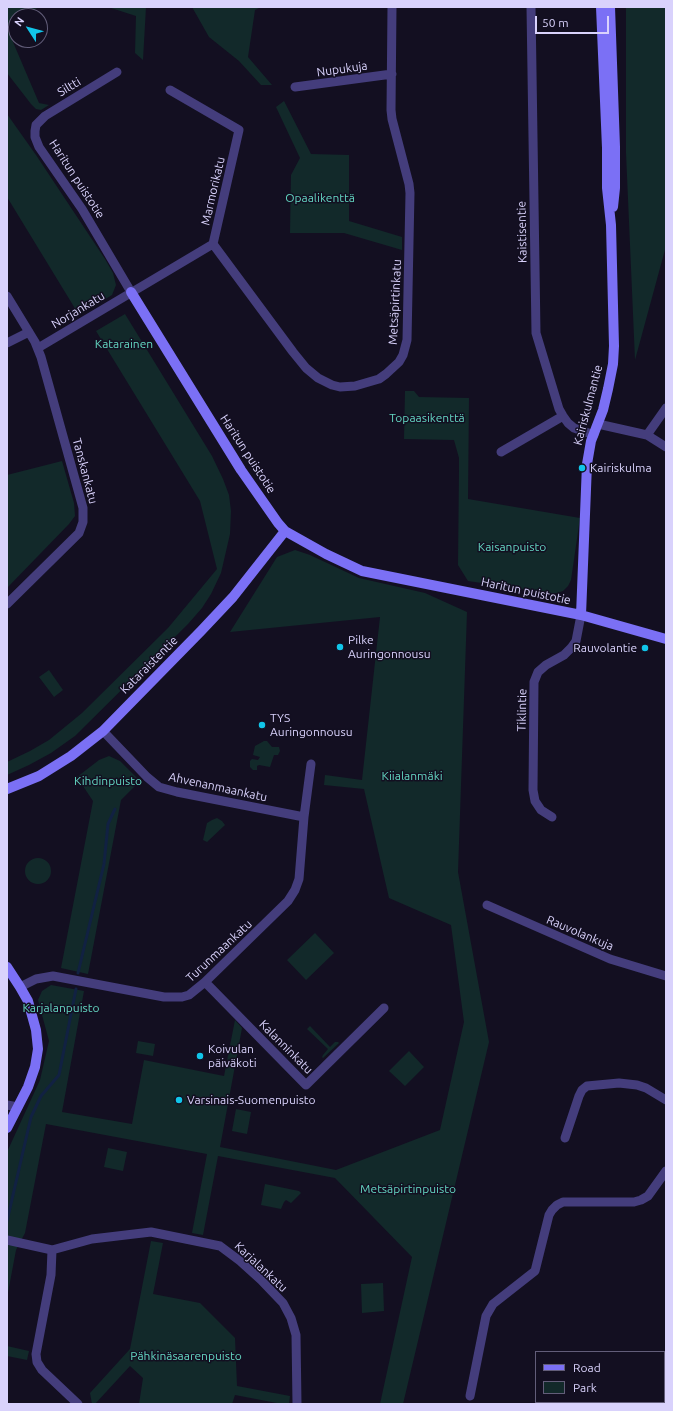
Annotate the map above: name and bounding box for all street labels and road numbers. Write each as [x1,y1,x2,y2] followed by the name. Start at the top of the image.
[316,58,368,80] street label: Nupukuja
[55,74,83,100] street label: Siltti
[46,137,108,221] street label: Haritun puistotie
[198,155,228,227] street label: Marmorikatu
[514,201,530,263] street label: Kaistisentie
[386,259,404,345] street label: Metsäpirtinkatu
[49,288,107,332] street label: Norjankatu
[570,363,606,447] street label: Kairiskulmantie
[217,412,279,496] street label: Haritun puistotie
[69,437,101,505] street label: Tanskankatu
[480,574,572,608] street label: Haritun puistotie
[117,633,181,697] street label: Kataraistentie
[514,688,530,732] street label: Tiklintie
[167,770,269,804] street label: Ahvenanmaankatu
[544,912,616,954] street label: Rauvolankuja
[183,917,255,985] street label: Turunmaankatu
[256,1017,316,1077] street label: Kalanninkatu
[232,1239,290,1295] street label: Karjalankatu

